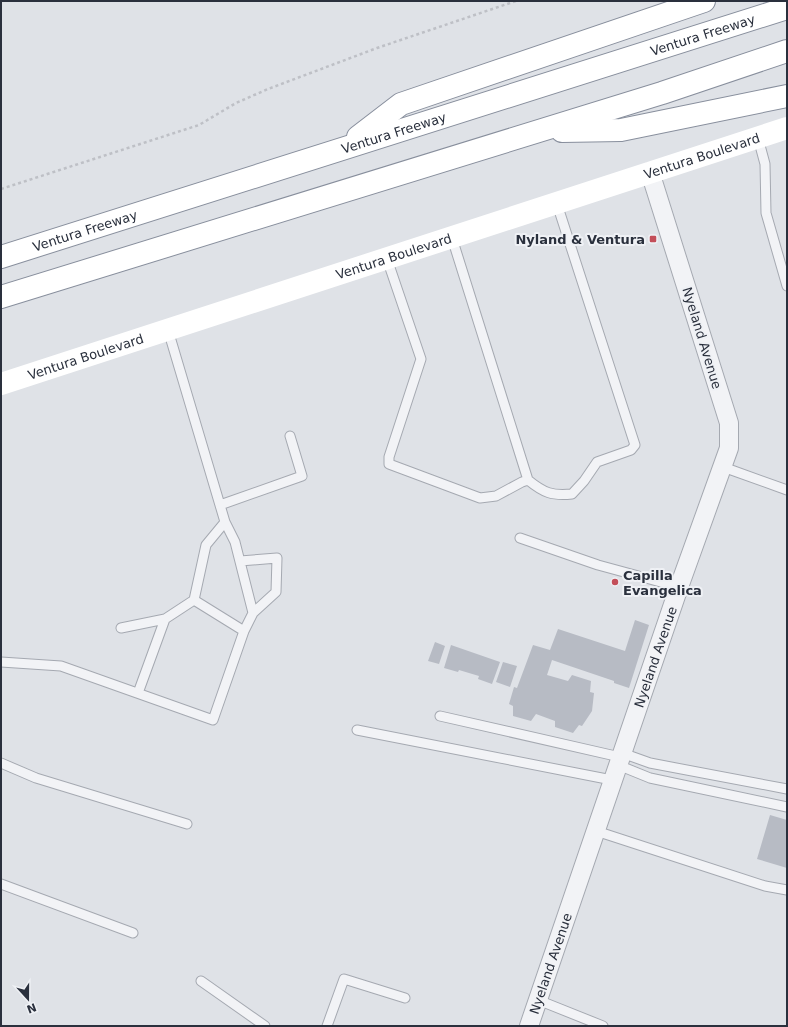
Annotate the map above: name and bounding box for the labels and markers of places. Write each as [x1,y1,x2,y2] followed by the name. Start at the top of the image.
[515,232,645,247] place label: Nyland & Ventura
[648,234,658,244] marker: Nyland & Ventura
[623,568,702,598] place label: Capilla Evangelica
[610,577,620,587] marker: Capilla Evangelica

